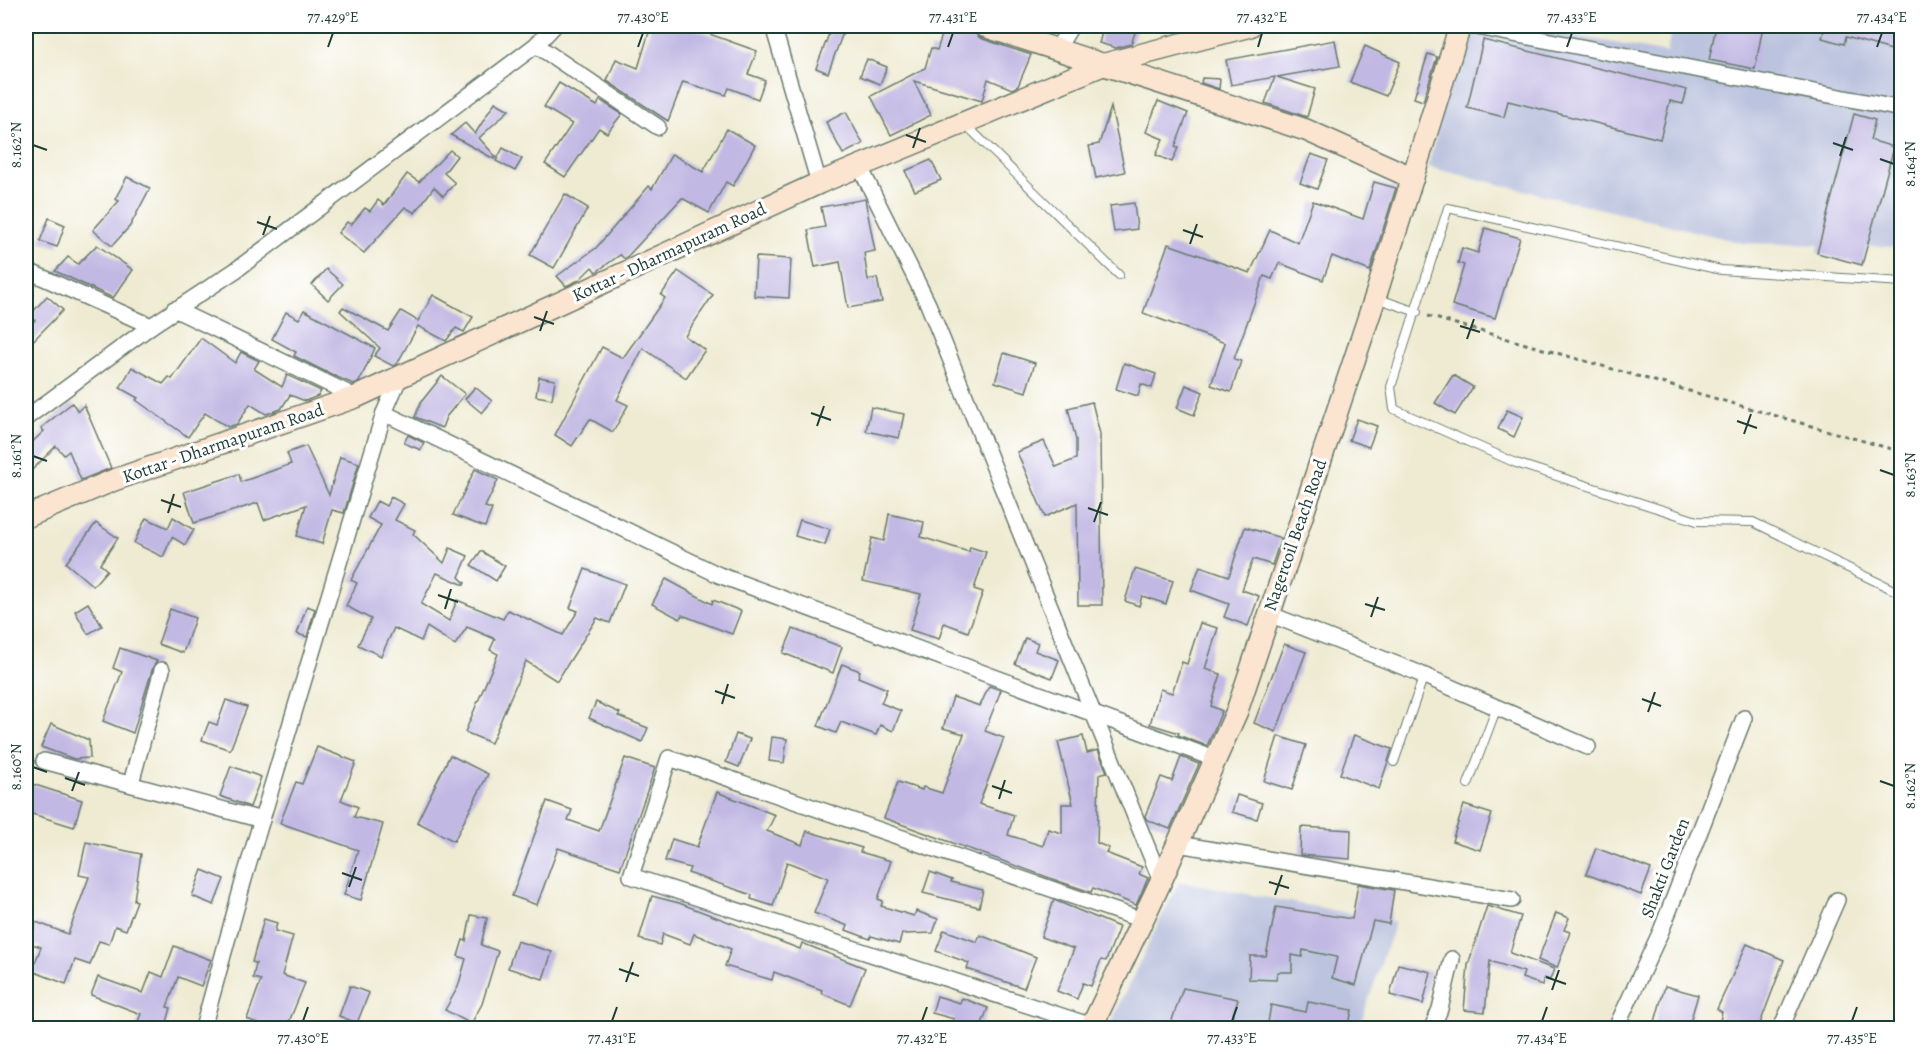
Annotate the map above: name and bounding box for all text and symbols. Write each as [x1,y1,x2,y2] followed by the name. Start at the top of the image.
[307,7,359,27] text: 77.429°E
[617,7,669,27] text: 77.430°E
[929,7,977,27] text: 77.431°E
[1237,7,1287,27] text: 77.432°E
[1547,7,1597,27] text: 77.433°E
[1857,7,1907,27] text: 77.434°E
[6,122,26,168] text: 8.162°N
[1900,141,1920,187] text: 8.164°N
[568,196,770,308] street label: Kottar - Dharmapuram Road
[119,397,327,489] street label: Kottar - Dharmapuram Road
[6,434,26,478] text: 8.161°N
[1900,452,1920,498] text: 8.163°N
[1258,455,1332,614] street label: Nagercoil Beach Road
[6,743,26,791] text: 8.160°N
[1900,763,1920,809] text: 8.162°N
[1635,814,1695,922] street label: Shakti Garden
[277,1028,329,1048] text: 77.430°E
[588,1028,636,1048] text: 77.431°E
[897,1028,947,1048] text: 77.432°E
[1207,1028,1257,1048] text: 77.433°E
[1517,1028,1567,1048] text: 77.434°E
[1827,1028,1877,1048] text: 77.435°E

